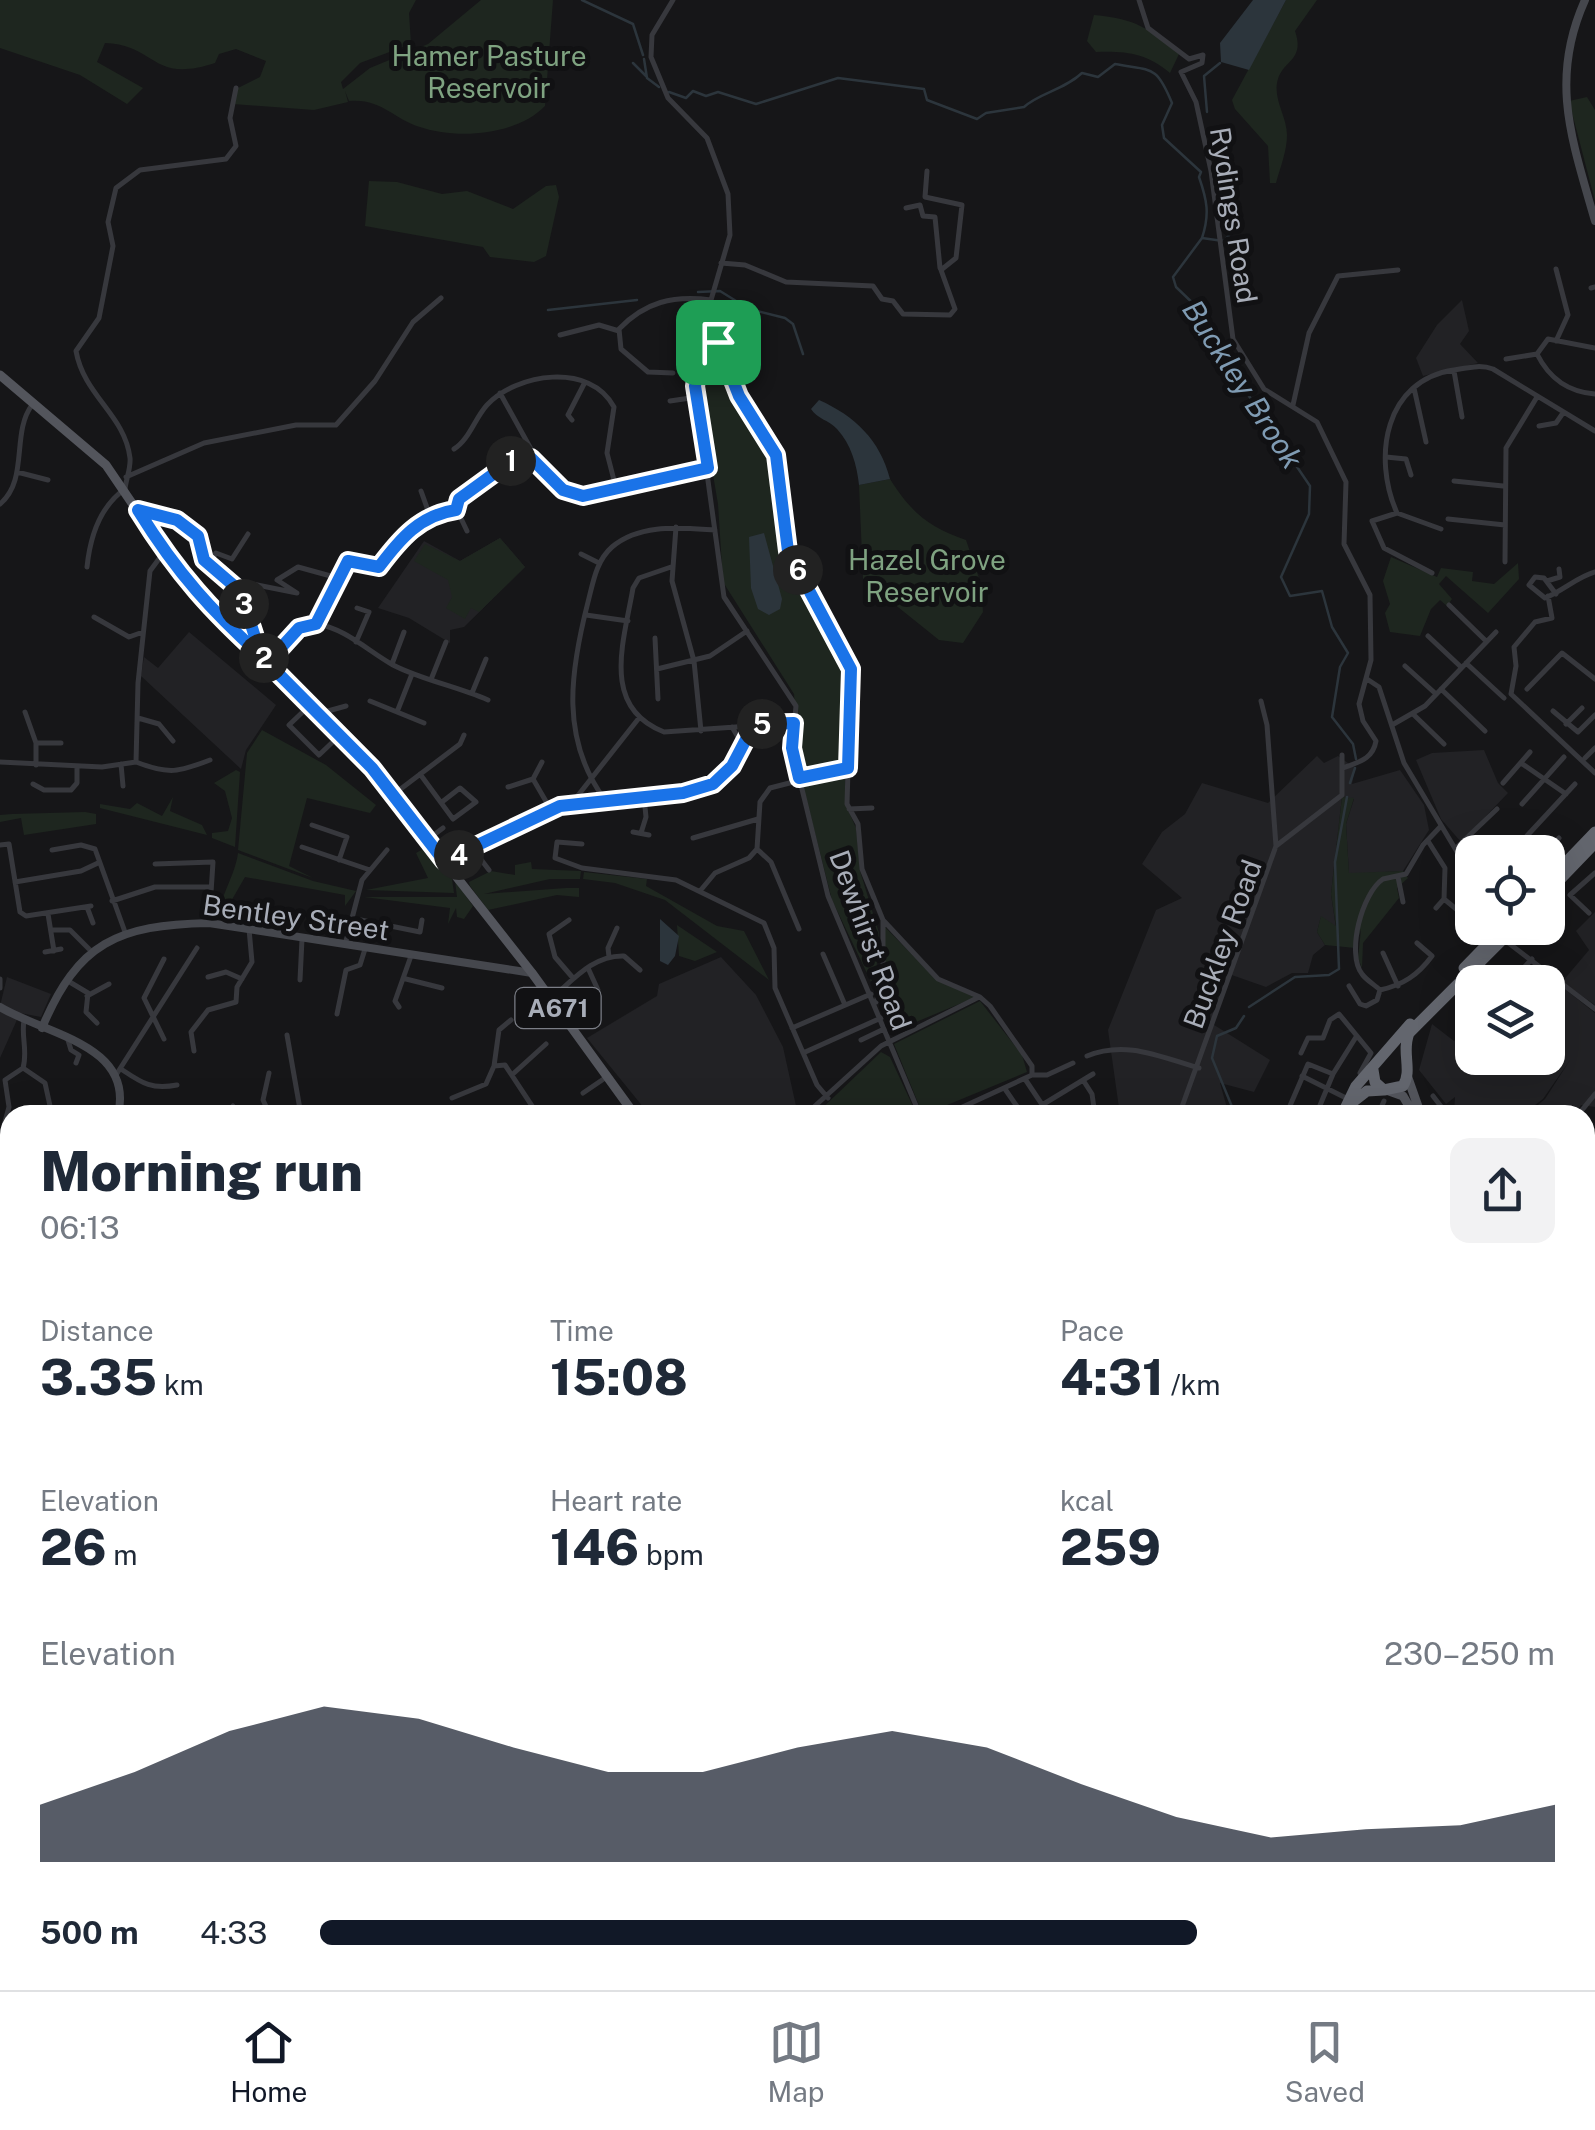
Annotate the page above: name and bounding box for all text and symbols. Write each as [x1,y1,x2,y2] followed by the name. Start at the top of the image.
[391,39,587,104] park label: Hamer Pasture Reservoir
[1204,125,1264,305] street label: Rydings Road
[1175,293,1311,476] water label: Buckley Brook
[676,300,761,385] pin
[691,315,746,370] icon: arrive
[486,436,536,486] pin: 1
[505,444,517,477] text: 1
[848,543,1006,608] park label: Hazel Grove Reservoir
[773,545,823,595] pin: 6
[789,553,807,586] text: 6
[219,579,269,629] pin: 3
[235,587,253,620] text: 3
[239,633,289,683] pin: 2
[255,641,273,674] text: 2
[737,699,787,749] pin: 5
[753,707,771,740] text: 5
[434,830,484,880] pin: 4
[1455,835,1565,1075] map controls
[1455,835,1565,945] button: locate
[450,838,468,871] text: 4
[823,846,919,1034] street label: Dewhirst Road
[1176,855,1268,1033] street label: Buckley Road
[201,888,391,946] street label: Bentley Street
[1455,965,1565,1075] button: layers
[516,988,600,1028] road number: A671
[1450,1138,1555,1243] button: share
[40,1139,363,1203] text: Morning run
[40,1209,120,1246] text: 06:13
[40,1314,154,1347] text: Distance
[550,1314,614,1347] text: Time
[1060,1314,1124,1347] text: Pace
[40,1347,157,1406] text: 3.35
[550,1347,688,1406] text: 15:08
[1060,1347,1164,1406] text: 4:31
[157,1368,204,1401] text: km
[1164,1368,1220,1401] text: /km
[40,1484,159,1517] text: Elevation
[550,1484,682,1517] text: Heart rate
[1060,1484,1114,1517] text: kcal
[40,1517,107,1576] text: 26
[550,1517,639,1576] text: 146
[1060,1517,1161,1576] text: 259
[107,1538,138,1571] text: m
[639,1538,704,1571] text: bpm
[40,1635,176,1672] text: Elevation
[1384,1635,1555,1672] text: 230–250 m
[40,1914,139,1951] text: 500 m
[200,1914,267,1951] text: 4:33
[230,2015,307,2108] tab: Home
[768,2015,824,2108] tab: Map
[1285,2015,1365,2108] tab: Saved

